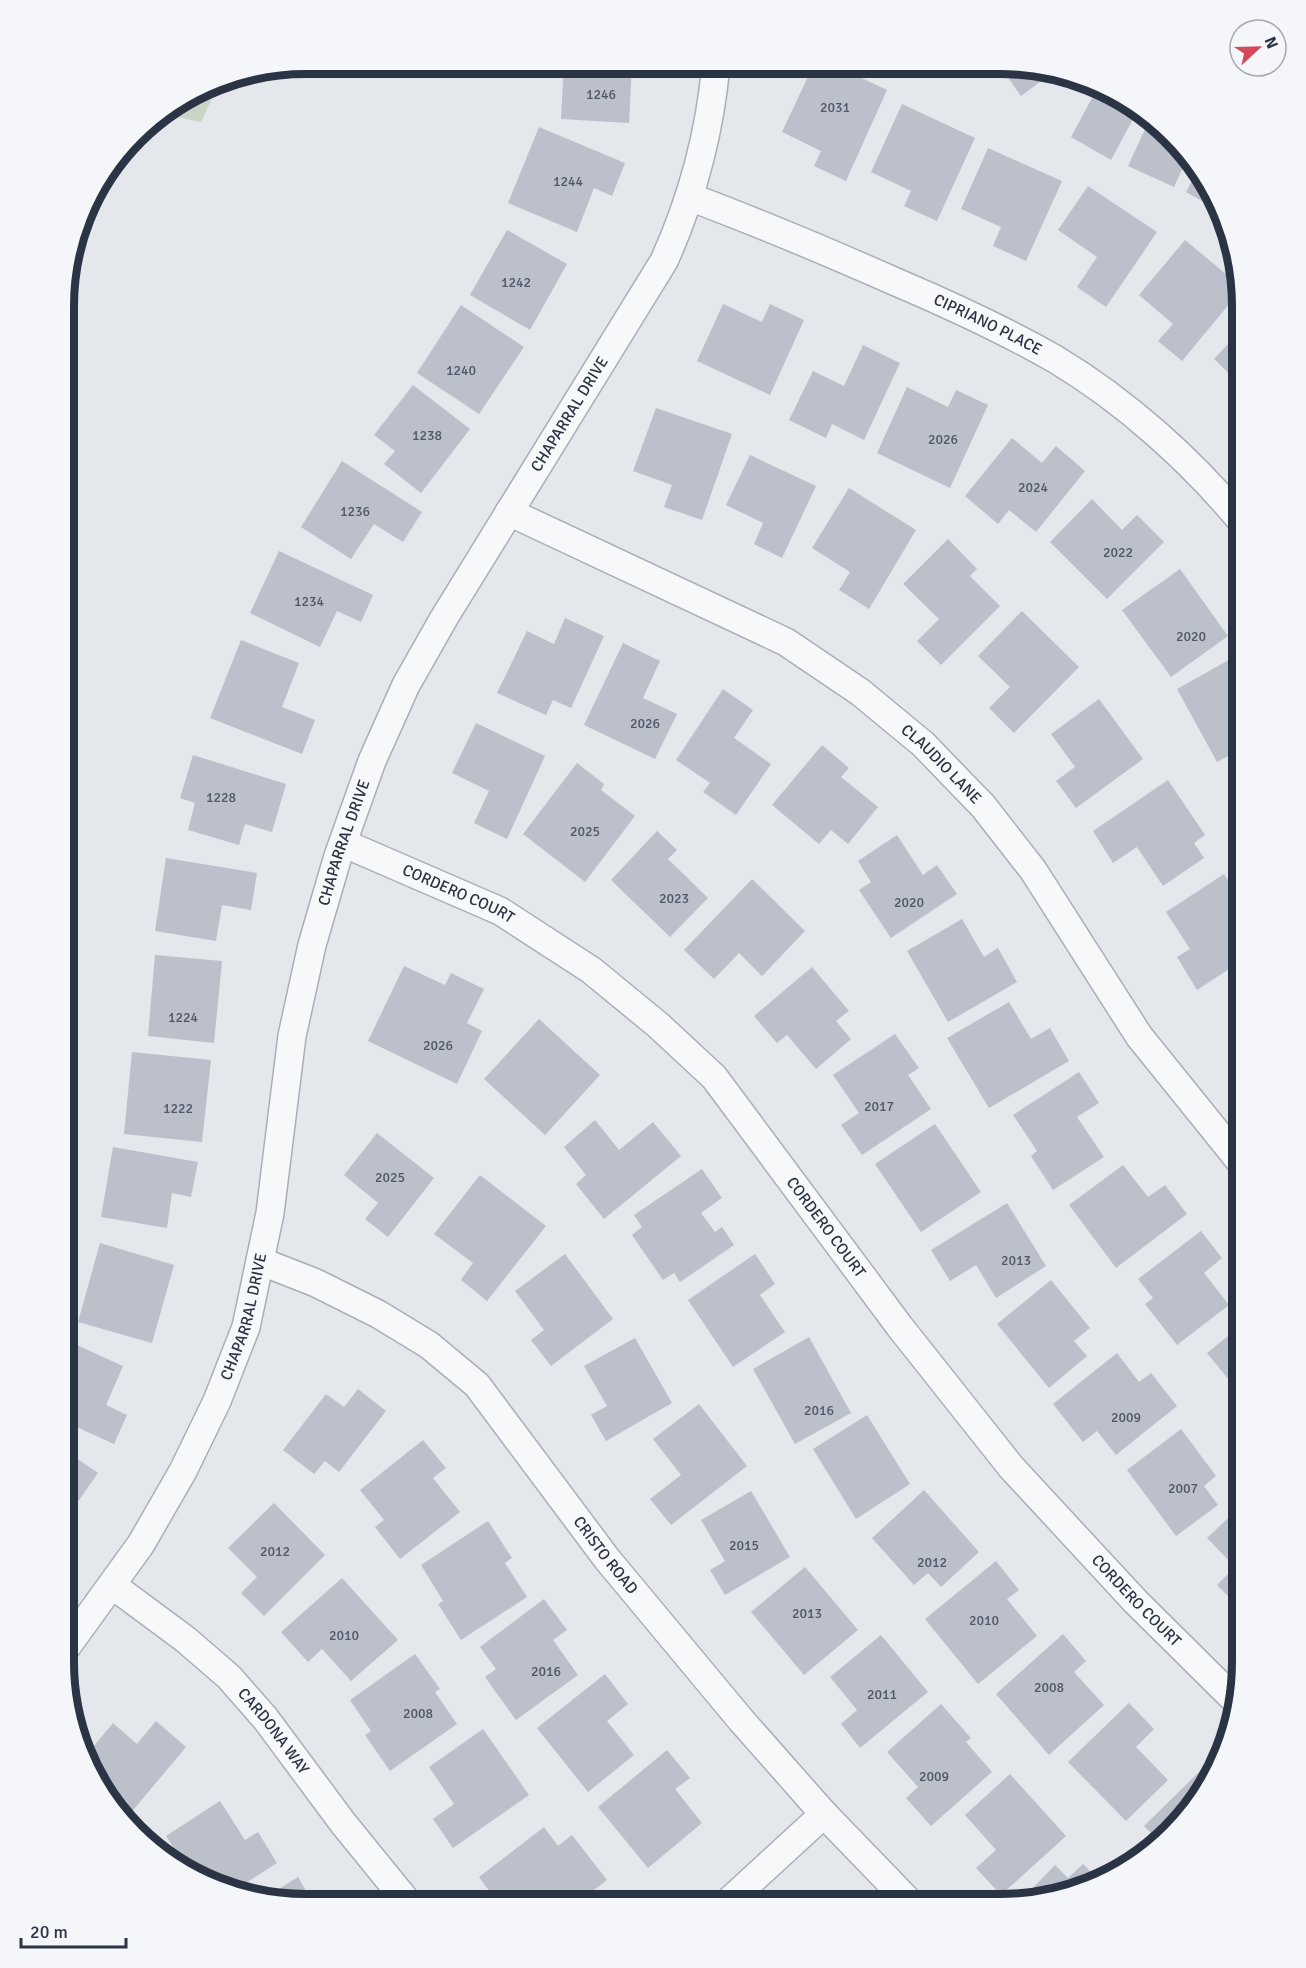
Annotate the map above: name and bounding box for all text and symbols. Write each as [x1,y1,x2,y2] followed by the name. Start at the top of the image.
[1228,18,1288,78] north arrow
[1260,34,1282,52] text: N
[586,86,616,103] house number: 1246
[820,99,850,116] house number: 2031
[553,173,584,190] house number: 1244
[501,274,531,291] house number: 1242
[930,290,1045,360] street label: CIPRIANO PLACE
[526,353,613,476] street label: CHAPARRAL DRIVE
[446,362,476,379] house number: 1240
[412,427,442,444] house number: 1238
[928,431,958,448] house number: 2026
[1018,479,1049,496] house number: 2024
[340,503,370,520] house number: 1236
[1103,544,1133,561] house number: 2022
[294,593,325,610] house number: 1234
[1176,628,1206,645] house number: 2020
[630,715,660,732] house number: 2026
[897,720,986,808] street label: CLAUDIO LANE
[314,777,375,908] street label: CHAPARRAL DRIVE
[206,789,236,806] house number: 1228
[570,823,600,840] house number: 2025
[399,860,518,928] street label: CORDERO COURT
[659,890,689,907] house number: 2023
[894,894,924,911] house number: 2020
[168,1009,199,1026] house number: 1224
[423,1037,453,1054] house number: 2026
[864,1098,894,1115] house number: 2017
[163,1100,193,1117] house number: 1222
[375,1169,405,1186] house number: 2025
[782,1173,870,1282] street label: CORDERO COURT
[216,1251,271,1383] street label: CHAPARRAL DRIVE
[1001,1252,1031,1269] house number: 2013
[804,1402,834,1419] house number: 2016
[1111,1409,1141,1426] house number: 2009
[1168,1480,1198,1497] house number: 2007
[569,1512,642,1598] street label: CRISTO ROAD
[729,1537,759,1554] house number: 2015
[260,1543,290,1560] house number: 2012
[1087,1550,1185,1651] street label: CORDERO COURT
[917,1554,947,1571] house number: 2012
[792,1605,822,1622] house number: 2013
[969,1612,999,1629] house number: 2010
[329,1627,359,1644] house number: 2010
[531,1663,561,1680] house number: 2016
[1034,1679,1064,1696] house number: 2008
[233,1684,313,1778] street label: CARDONA WAY
[867,1686,897,1703] house number: 2011
[403,1705,433,1722] house number: 2008
[919,1768,949,1785] house number: 2009
[21,1911,126,1949] scale bar
[30,1921,68,1943] text: 20 m

